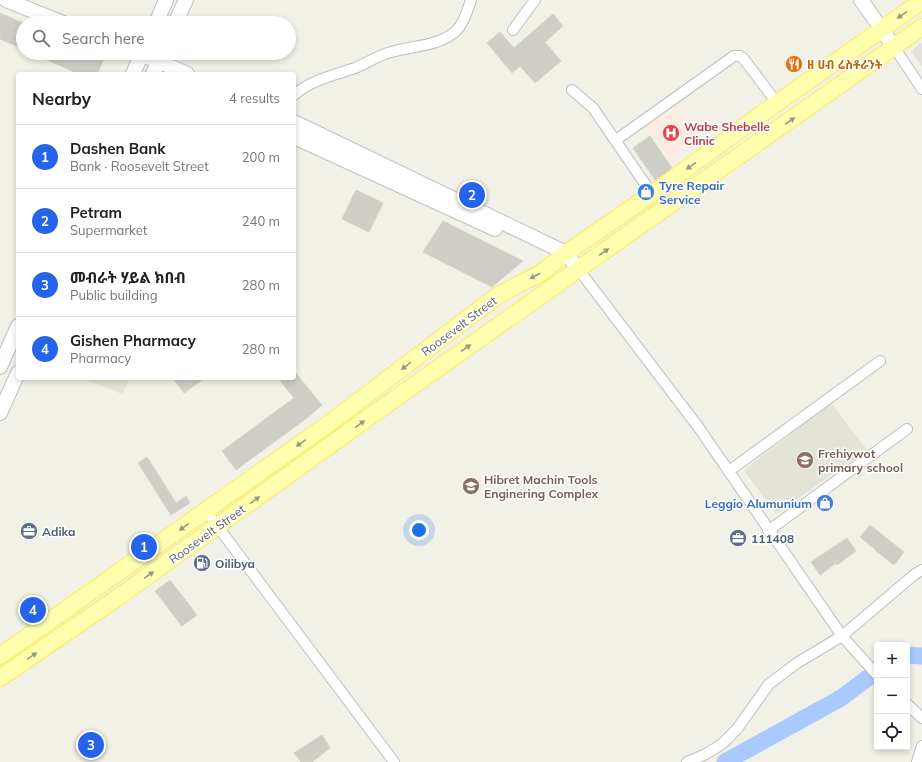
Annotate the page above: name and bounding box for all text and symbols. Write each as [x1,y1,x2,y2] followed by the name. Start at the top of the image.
[897,11,907,19] one-way arrow
[16,16,296,60] search box
[30,27,52,49] icon: search
[62,29,144,48] text: Search here
[784,54,804,74] restaurant icon: ዘ ሀብ ሬስቶራንት
[807,57,883,72] place label: ዘ ሀብ ሬስቶራንት
[32,88,91,109] text: Nearby
[229,90,280,106] text: 4 results
[785,117,795,125] one-way arrow
[684,119,770,148] place label: Wabe Shebelle Clinic
[661,123,681,143] hospital icon: Wabe Shebelle Clinic
[70,139,166,158] text: Dashen Bank
[41,149,49,165] text: 1
[242,149,280,165] text: 200 m
[70,158,209,174] text: Bank · Roosevelt Street
[685,162,696,170] one-way arrow
[659,178,724,207] place label: Tyre Repair Service
[459,180,485,210] pin: 2
[636,182,656,202] shop icon: Tyre Repair Service
[70,203,122,222] text: Petram
[41,213,49,229] text: 2
[242,213,280,229] text: 240 m
[70,222,147,238] text: Supermarket
[598,248,609,256] one-way arrow
[70,268,186,287] text: መብራት ሃይል ክበብ
[529,273,541,279] one-way arrow
[41,277,49,293] text: 3
[242,277,280,293] text: 280 m
[70,287,158,303] text: Public building
[418,293,500,359] street label: Roosevelt Street
[70,331,196,350] text: Gishen Pharmacy
[41,341,49,357] text: 4
[242,341,280,357] text: 280 m
[461,344,472,352] one-way arrow
[70,350,131,366] text: Pharmacy
[400,362,411,370] one-way arrow
[355,420,366,428] one-way arrow
[296,439,306,447] one-way arrow
[818,446,903,475] place label: Frehiywot primary school
[795,450,815,470] school or university icon: Frehiywot primary school
[484,472,598,501] place label: Hibret Machin Tools Enginering Complex
[461,476,481,496] school or university icon: Hibret Machin Tools Enginering Complex
[815,493,835,513] shop icon: Leggio Alumunium
[250,496,260,504] one-way arrow
[705,496,812,511] place label: Leggio Alumunium
[166,501,248,567] street label: Roosevelt Street
[409,520,429,540] your location
[19,521,39,541] office icon: Adika
[178,523,189,531] one-way arrow
[42,524,76,539] place label: Adika
[728,528,748,548] office icon: 111408
[751,531,794,546] place label: 111408
[131,532,157,562] pin: 1
[192,553,212,573] fuel station icon: Oilibya
[215,556,255,571] place label: Oilibya
[144,571,154,579] one-way arrow
[20,595,46,625] pin: 4
[874,642,910,750] map controls
[874,642,910,678] button: +
[27,652,37,660] one-way arrow
[874,678,910,714] button: −
[874,714,910,750] button: locate
[78,730,104,760] pin: 3

